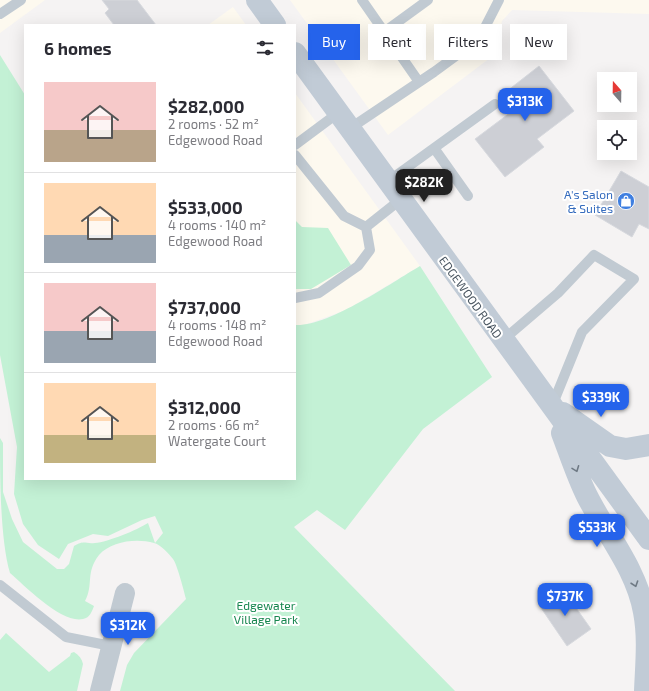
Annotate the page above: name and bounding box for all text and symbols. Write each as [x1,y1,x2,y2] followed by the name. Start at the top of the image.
[308,24,360,60] chip: Buy
[368,24,426,60] chip: Rent
[434,24,502,60] chip: Filters
[510,24,567,60] chip: New
[254,37,276,59] icon: filters
[44,38,112,58] text: 6 homes
[597,72,637,112] north arrow
[597,72,637,160] map controls
[497,88,553,122] pin: $313K
[507,93,543,109] text: $313K
[168,96,245,116] text: $282,000
[76,98,124,146] icon: home
[168,116,259,132] text: 2 rooms · 52 m²
[597,120,637,160] button: locate
[168,132,263,148] text: Edgewood Road
[396,169,452,203] pin: $282K
[405,174,444,190] text: $282K
[564,187,613,215] place label: A's Salon & Suites
[616,191,636,211] shop icon: A's Salon & Suites
[168,197,243,217] text: $533,000
[76,199,124,247] icon: home
[168,217,266,233] text: 4 rooms · 140 m²
[168,233,263,249] text: Edgewood Road
[437,253,505,341] street label: EDGEWOOD ROAD
[168,297,241,317] text: $737,000
[76,299,124,347] icon: home
[168,317,266,333] text: 4 rooms · 148 m²
[168,333,263,349] text: Edgewood Road
[573,384,629,418] pin: $339K
[582,389,620,405] text: $339K
[168,397,241,417] text: $312,000
[76,399,124,447] icon: home
[168,417,259,433] text: 2 rooms · 66 m²
[168,433,266,449] text: Watergate Court
[571,464,579,472] one-way arrow
[569,514,625,548] pin: $533K
[578,519,616,535] text: $533K
[630,580,639,587] one-way arrow
[537,583,593,617] pin: $737K
[547,588,583,604] text: $737K
[234,598,298,626] park label: Edgewater Village Park
[100,612,156,646] pin: $312K
[110,617,146,633] text: $312K

